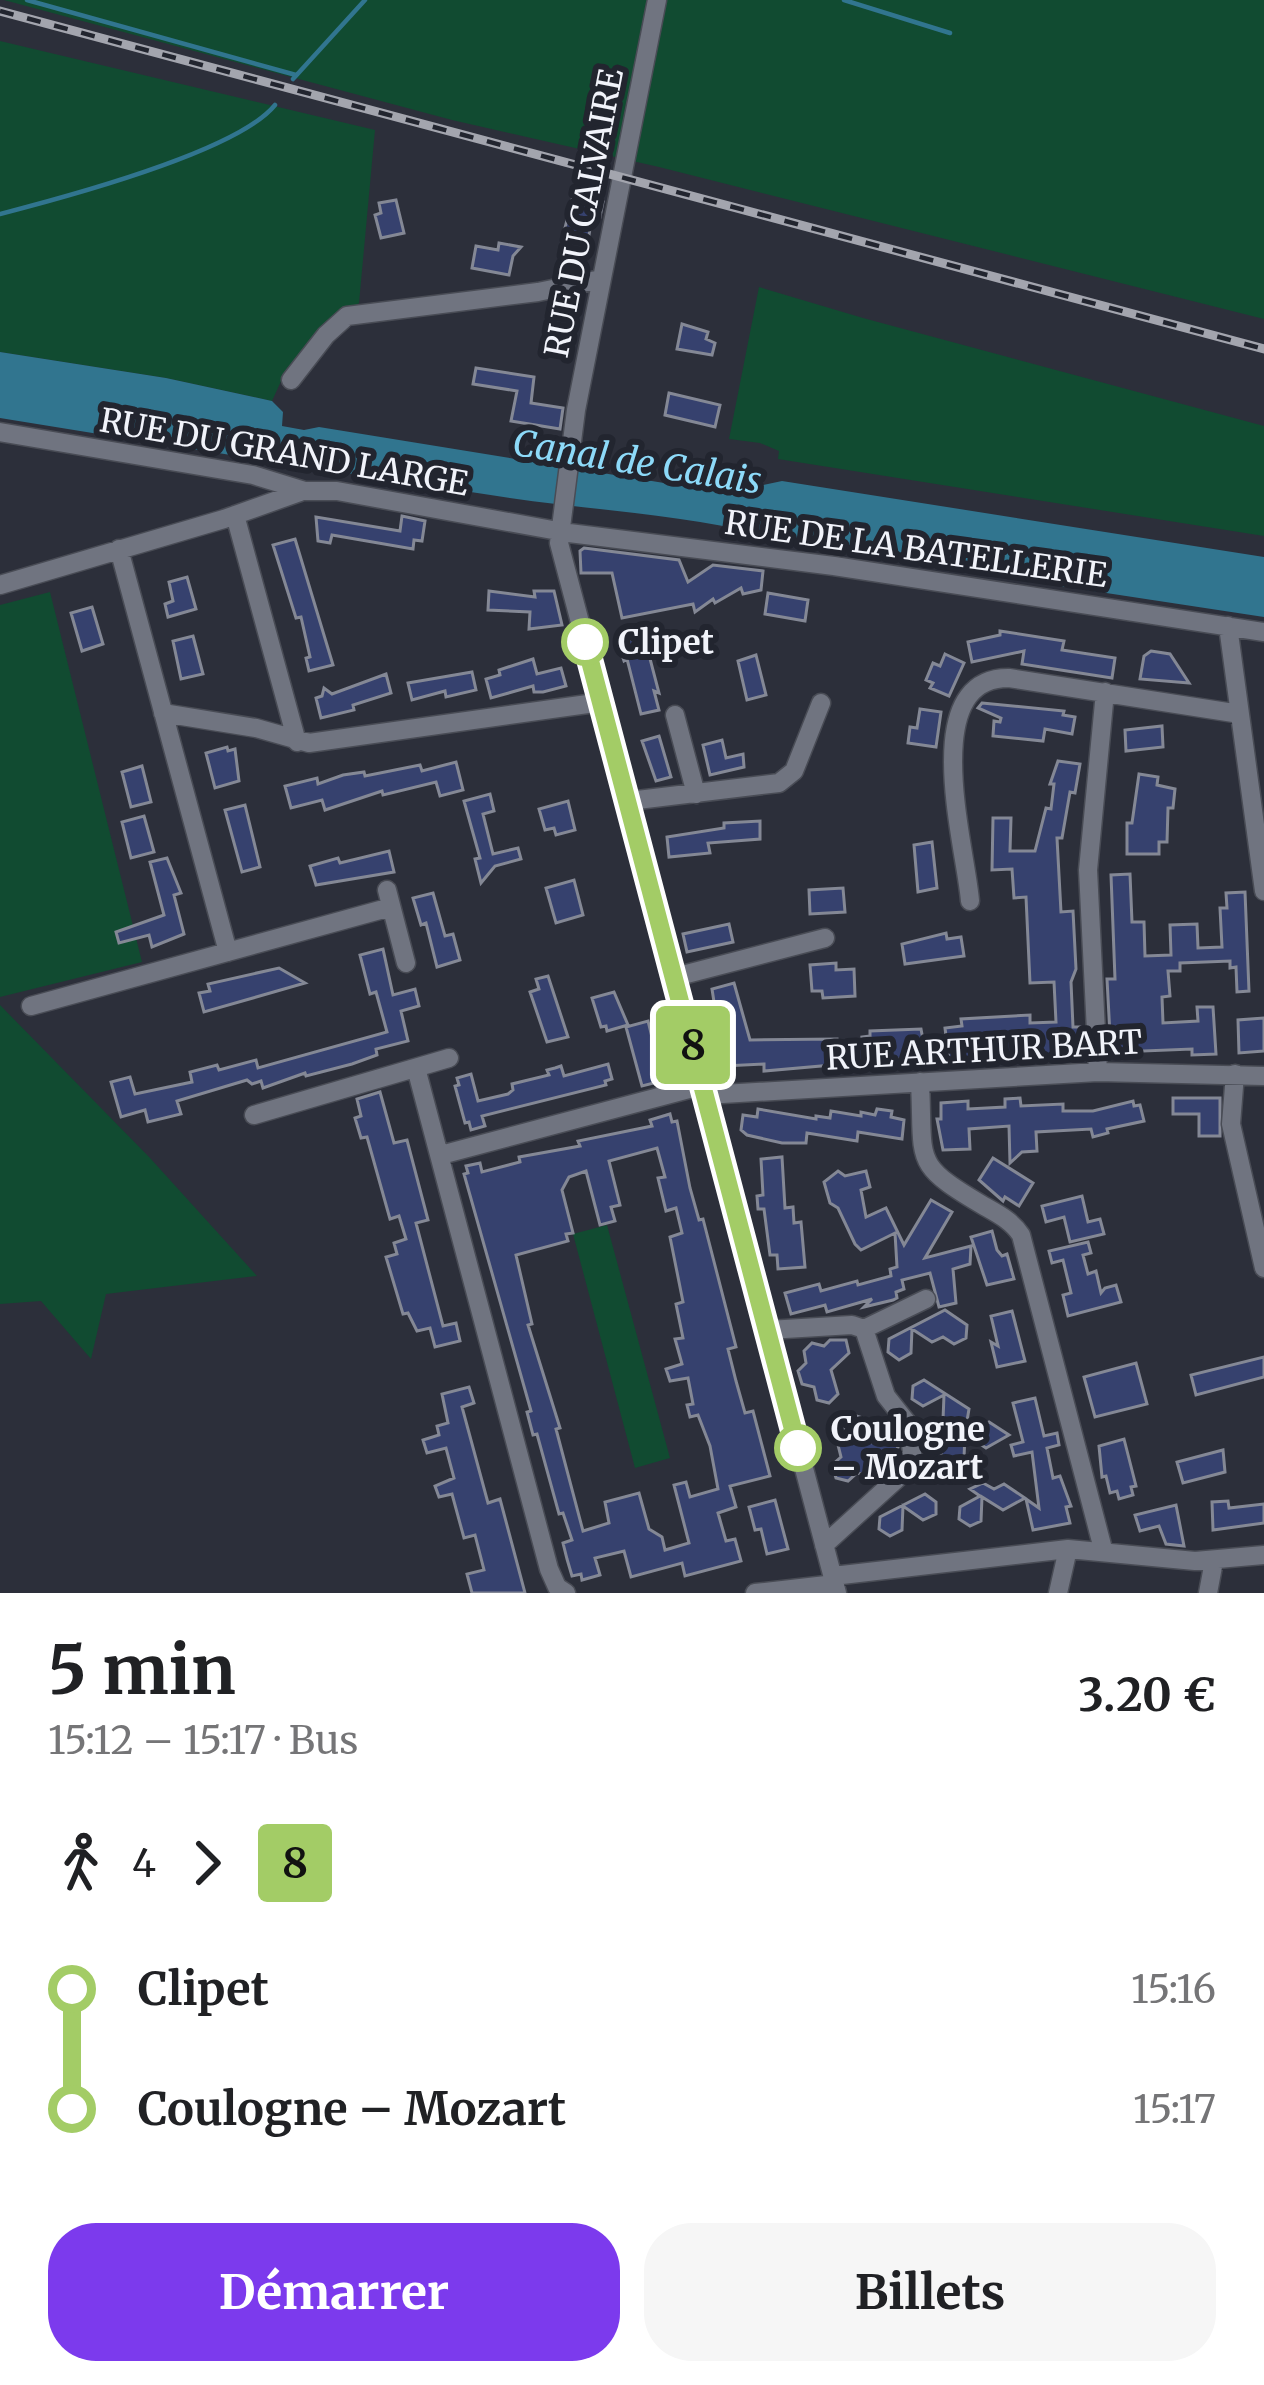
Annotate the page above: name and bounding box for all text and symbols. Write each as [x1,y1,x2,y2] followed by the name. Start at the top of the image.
[536,65,632,361] street label: RUE DU CALVAIRE
[97,399,471,505] street label: RUE DU GRAND LARGE
[510,420,764,504] water label: Canal de Calais
[722,502,1110,596] street label: RUE DE LA BATELLERIE
[563,620,607,664] marker: Clipet
[618,622,714,663] place label: Clipet
[654,1006,732,1084] line badge: 8
[680,1019,706,1071] text: 8
[825,1021,1143,1079] street label: RUE ARTHUR BART
[831,1409,985,1488] place label: Coulogne – Mozart
[776,1426,820,1470] marker: Coulogne – Mozart
[48,1629,236,1712] text: 5 min
[1078,1667,1216,1723] text: 3.20 €
[48,1716,358,1765] text: 15:12 – 15:17 · Bus
[48,1830,114,1896] icon: walk
[174,1830,240,1896] icon: forward
[282,1837,308,1889] text: 8
[132,1839,156,1888] text: 4
[138,1961,269,2017] text: Clipet
[1131,1965,1216,2014] text: 15:16
[138,2081,566,2137] text: Coulogne – Mozart
[1133,2085,1216,2134] text: 15:17
[48,2223,620,2361] button: Démarrer
[644,2223,1216,2361] button: Billets

